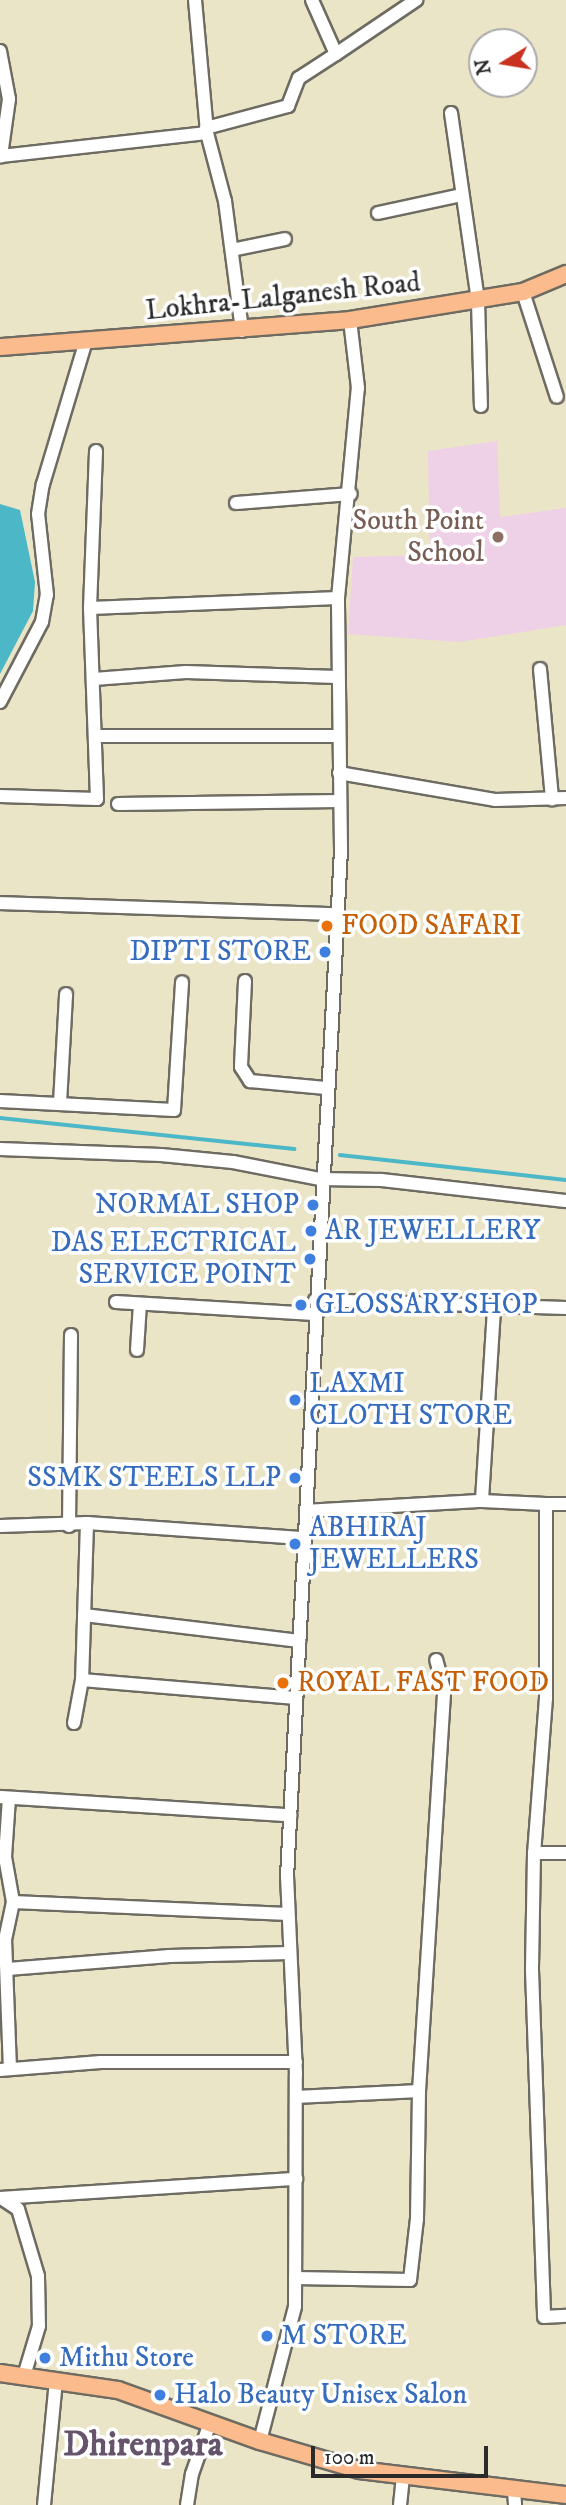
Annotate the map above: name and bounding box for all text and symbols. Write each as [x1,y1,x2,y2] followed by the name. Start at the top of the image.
[468,28,538,98] north arrow
[471,57,497,77] text: N
[144,266,422,328] street label: Lokhra-Lalganesh Road
[353,504,484,570] place label: South Point School
[490,529,506,545] marker: South Point School
[341,909,521,943] place label: FOOD SAFARI
[319,918,335,934] marker: FOOD SAFARI
[129,935,311,969] place label: DIPTI STORE
[317,944,333,960] marker: DIPTI STORE
[95,1188,299,1222] place label: NORMAL SHOP
[305,1197,321,1213] marker: NORMAL SHOP
[325,1214,540,1248] place label: AR JEWELLERY
[303,1223,319,1239] marker: AR JEWELLERY
[51,1226,296,1292] place label: DAS ELECTRICAL SERVICE POINT
[302,1251,318,1267] marker: DAS ELECTRICAL SERVICE POINT
[315,1288,537,1322] place label: GLOSSARY SHOP
[293,1297,309,1313] marker: GLOSSARY SHOP
[309,1367,512,1433] place label: LAXMI CLOTH STORE
[287,1392,303,1408] marker: LAXMI CLOTH STORE
[27,1461,281,1495] place label: SSMK STEELS LLP
[287,1470,303,1486] marker: SSMK STEELS LLP
[309,1511,479,1577] place label: ABHIRAJ JEWELLERS
[287,1536,303,1552] marker: ABHIRAJ JEWELLERS
[297,1666,549,1700] place label: ROYAL FAST FOOD
[275,1675,291,1691] marker: ROYAL FAST FOOD
[281,2319,407,2353] place label: M STORE
[259,2328,275,2344] marker: M STORE
[59,2341,194,2375] place label: Mithu Store
[37,2350,53,2366] marker: Mithu Store
[174,2378,467,2412] place label: Halo Beauty Unisex Salon
[152,2387,168,2403] marker: Halo Beauty Unisex Salon
[63,2424,223,2466] district label: Dhirenpara
[314,2432,491,2476] scale bar
[324,2445,375,2471] text: 100 m

